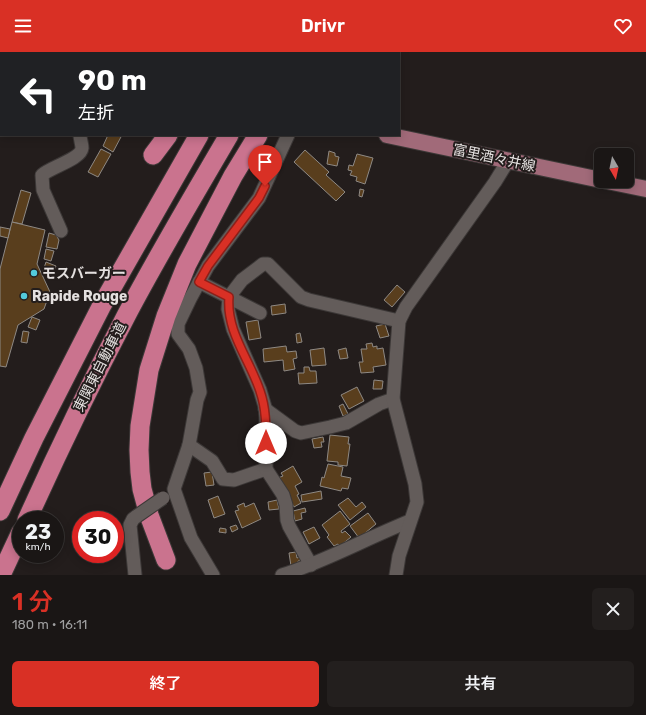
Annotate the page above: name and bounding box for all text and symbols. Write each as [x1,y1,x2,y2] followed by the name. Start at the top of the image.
[12,15,34,37] icon: menu
[301,15,345,37] text: Drivr
[612,15,634,37] icon: heart
[78,64,147,97] text: 90 m
[12,68,64,120] icon: left
[78,102,114,124] text: 左折
[451,141,537,175] street label: 富里酒々井線
[248,145,282,186] pin
[594,148,634,188] north arrow
[594,148,634,188] map controls
[254,151,276,173] icon: arrive
[42,265,126,282] place label: モスバーガー
[29,268,39,278] marker: モスバーガー
[32,288,127,305] place label: Rapide Rouge
[19,291,29,301] marker: Rapide Rouge
[70,319,130,415] street label: 東関東自動車道
[245,422,287,464] position arrow
[72,511,124,563] speed limit sign: 30
[25,520,51,544] text: 23
[26,541,50,553] text: km/h
[12,588,53,616] text: 1 分
[592,588,634,630] button: close
[12,617,87,632] text: 180 m · 16:11
[12,661,319,707] button: 終了
[327,661,634,707] button: 共有

